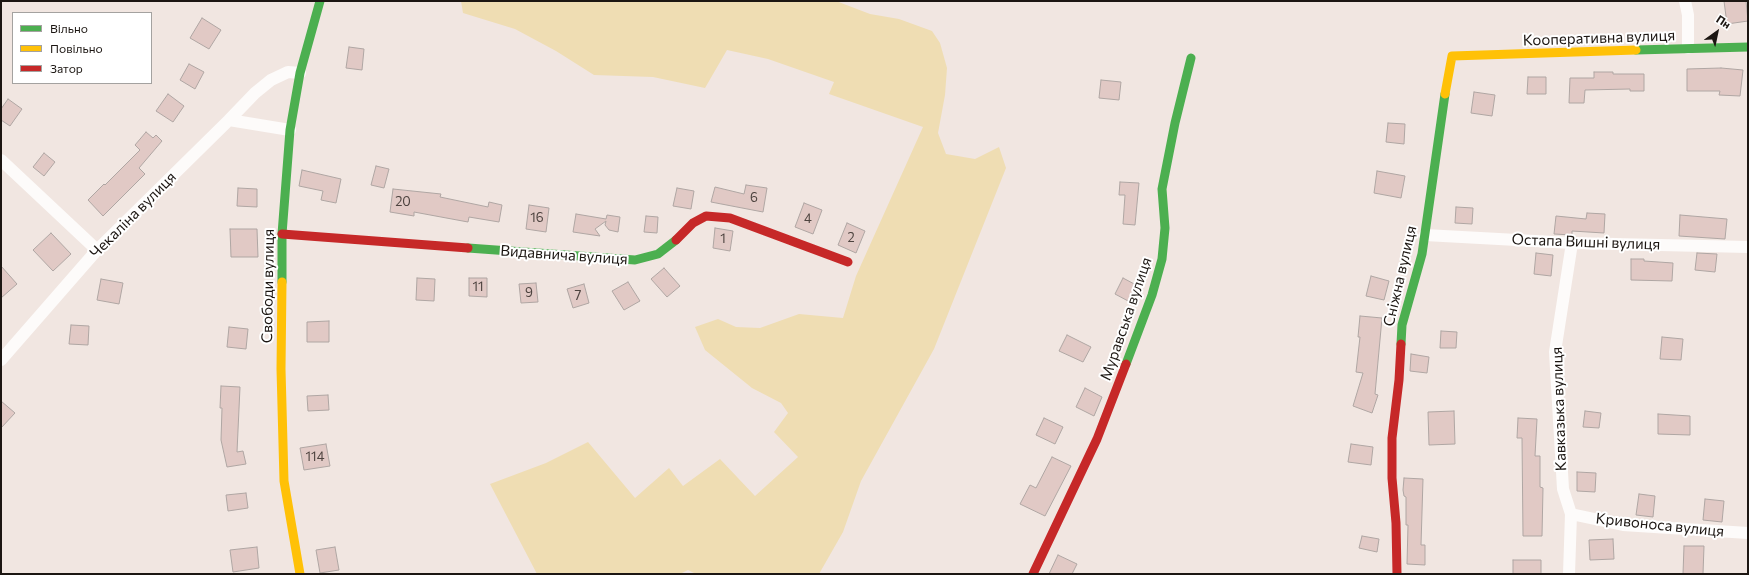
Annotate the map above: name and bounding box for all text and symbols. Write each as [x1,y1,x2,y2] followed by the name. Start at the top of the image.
[12,12,152,84] legend
[1697,12,1737,52] north arrow
[1714,12,1733,31] text: Пн
[50,21,88,35] text: Вільно
[1523,26,1675,50] street label: Кооперативна вулиця
[50,41,103,55] text: Повільно
[50,61,83,75] text: Затор
[86,168,180,262] street label: Чекаліна вулиця
[750,190,758,206] house number: 6
[395,194,411,210] house number: 20
[530,210,544,226] house number: 16
[804,211,812,227] house number: 4
[1380,224,1420,328] street label: Сніжна вулиця
[258,229,278,343] street label: Свободи вулиця
[847,230,855,246] house number: 2
[1511,230,1661,254] street label: Остапа Вишні вулиця
[720,231,726,247] house number: 1
[500,242,628,268] street label: Видавнича вулиця
[1096,255,1156,383] street label: Муравська вулиця
[472,279,484,295] house number: 11
[525,285,533,301] house number: 9
[575,288,581,304] house number: 7
[1548,347,1570,471] street label: Кавказька вулиця
[306,449,324,465] house number: 114
[1595,509,1725,541] street label: Кривоноса вулиця

